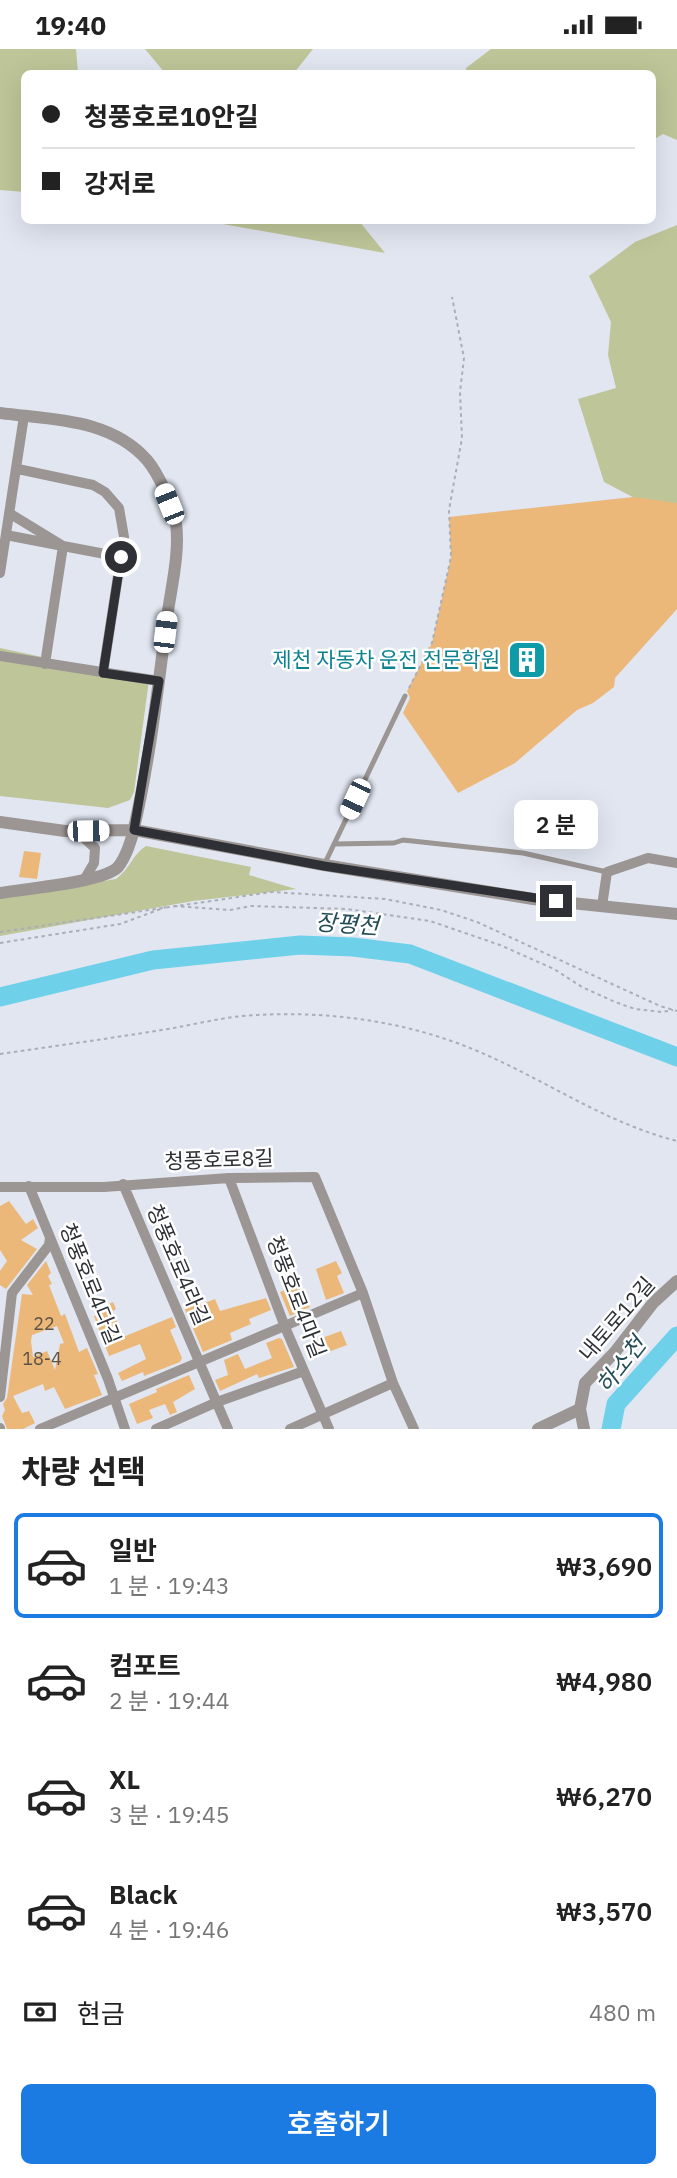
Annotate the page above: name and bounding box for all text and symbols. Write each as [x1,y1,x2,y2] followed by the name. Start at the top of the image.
[35,8,106,42] text: 19:40
[84,99,259,133] text: 청풍호로10안길
[84,166,156,200] text: 강저로
[152,481,187,527] car
[105,541,137,573] route start
[153,610,178,654] car
[506,639,548,681] building icon: 제천 자동차 운전 전문학원
[273,645,500,673] place label: 제천 자동차 운전 전문학원
[337,776,374,822] car
[514,799,598,849] callout: 2 분
[536,809,576,839] text: 2 분
[67,820,110,842] car
[540,885,572,917] route end
[314,906,383,940] water label: 장평천
[164,1143,274,1175] street label: 청풍호로8길
[141,1200,217,1329] street label: 청풍호로4라길
[54,1219,128,1348] street label: 청풍호로4다길
[261,1232,333,1362] street label: 청풍호로4마길
[572,1270,660,1366] street label: 내토로12길
[33,1312,55,1335] house number: 22
[589,1328,653,1399] water label: 하소천
[22,1347,62,1370] house number: 18-4
[21,1450,146,1492] text: 차량 선택
[109,1533,157,1567] text: 일반
[25,1534,88,1597] icon: car
[556,1549,652,1583] text: ₩3,690
[109,1570,230,1600] text: 1 분 · 19:43
[109,1648,181,1682] text: 컴포트
[25,1649,88,1712] icon: car
[556,1664,652,1698] text: ₩4,980
[109,1685,230,1715] text: 2 분 · 19:44
[109,1762,140,1796] text: XL
[25,1764,88,1827] icon: car
[556,1779,652,1813] text: ₩6,270
[109,1799,230,1829] text: 3 분 · 19:45
[109,1877,177,1911] text: Black
[25,1879,88,1942] icon: car
[556,1894,652,1928] text: ₩3,570
[109,1914,230,1944] text: 4 분 · 19:46
[21,1993,59,2031] icon: cash
[77,1996,125,2030] text: 현금
[589,1997,656,2027] text: 480 m
[21,2084,656,2164] button: 호출하기

